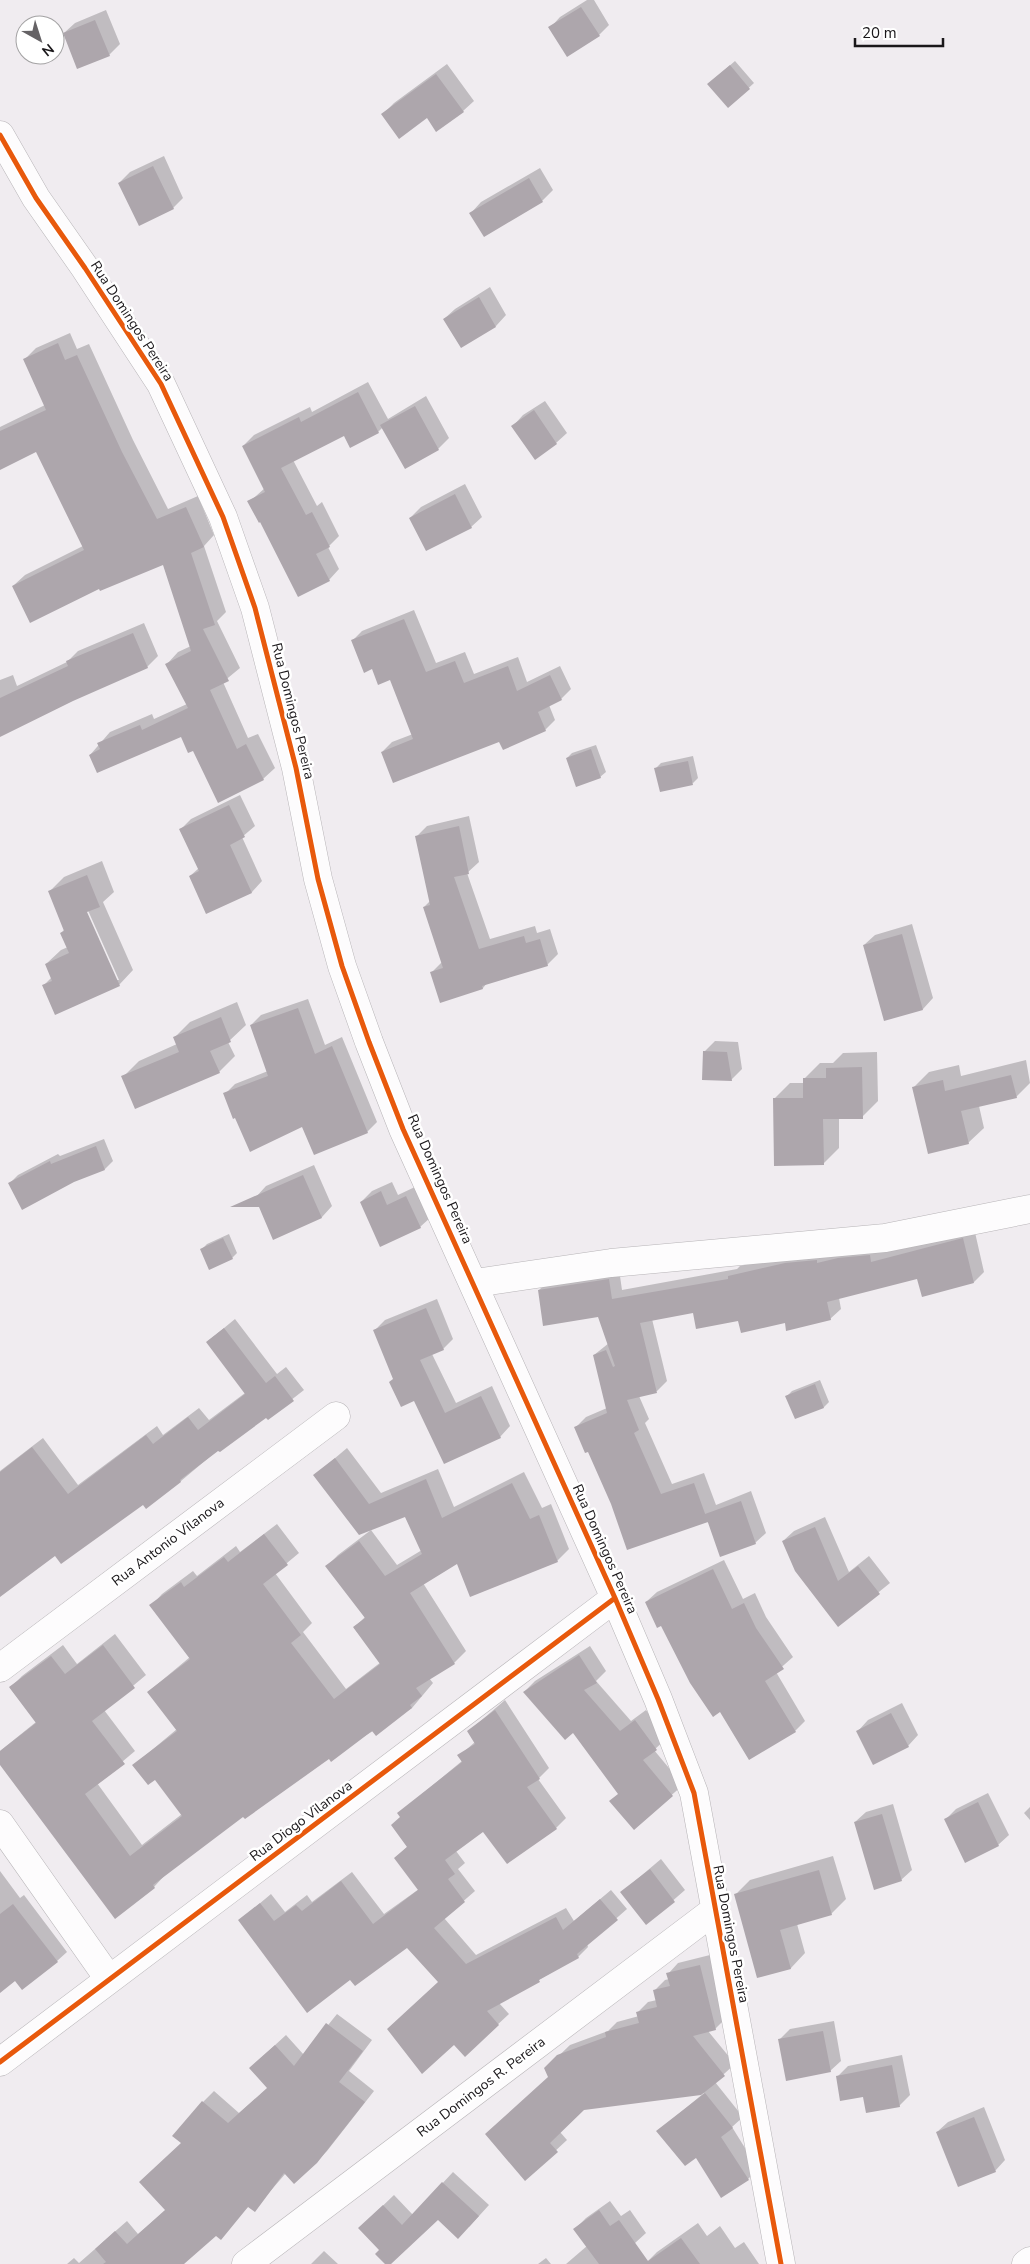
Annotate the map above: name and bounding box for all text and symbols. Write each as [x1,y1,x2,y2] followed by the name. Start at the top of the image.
[15,15,65,65] north arrow
[855,15,942,47] scale bar
[862,23,897,43] text: 20 m
[38,39,58,60] text: N
[86,257,178,385] street label: Rua Domingos Pereira
[267,641,319,781] street label: Rua Domingos Pereira
[403,1111,477,1247] street label: Rua Domingos Pereira
[568,1481,642,1617] street label: Rua Domingos Pereira
[108,1493,228,1591] street label: Rua Antonio Vilanova
[246,1776,356,1866] street label: Rua Diogo Vilanova
[708,1864,754,2004] street label: Rua Domingos Pereira
[413,2032,549,2142] street label: Rua Domingos R. Pereira

